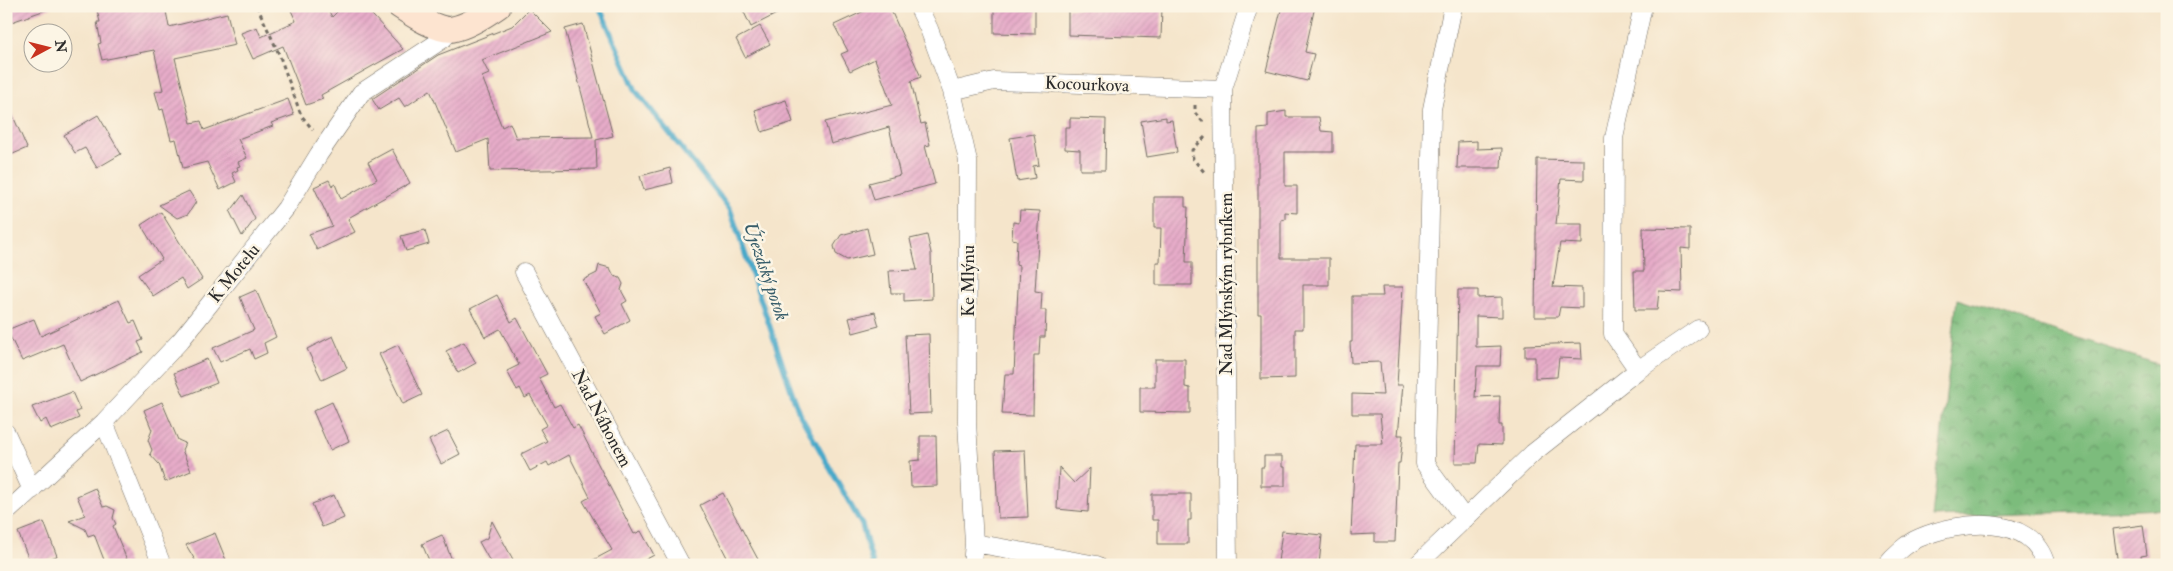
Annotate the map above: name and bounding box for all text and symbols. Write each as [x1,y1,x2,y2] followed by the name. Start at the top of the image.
[22,22,72,72] north arrow
[51,38,70,54] text: N
[1044,72,1130,97] street label: Kocourkova
[1215,193,1238,375] street label: Nad Mlýnským rybníkem
[738,219,794,324] water label: Újezdský potok
[204,239,265,307] street label: K Motelu
[957,245,980,317] street label: Ke Mlýnu
[566,365,637,471] street label: Nad Náhonem

